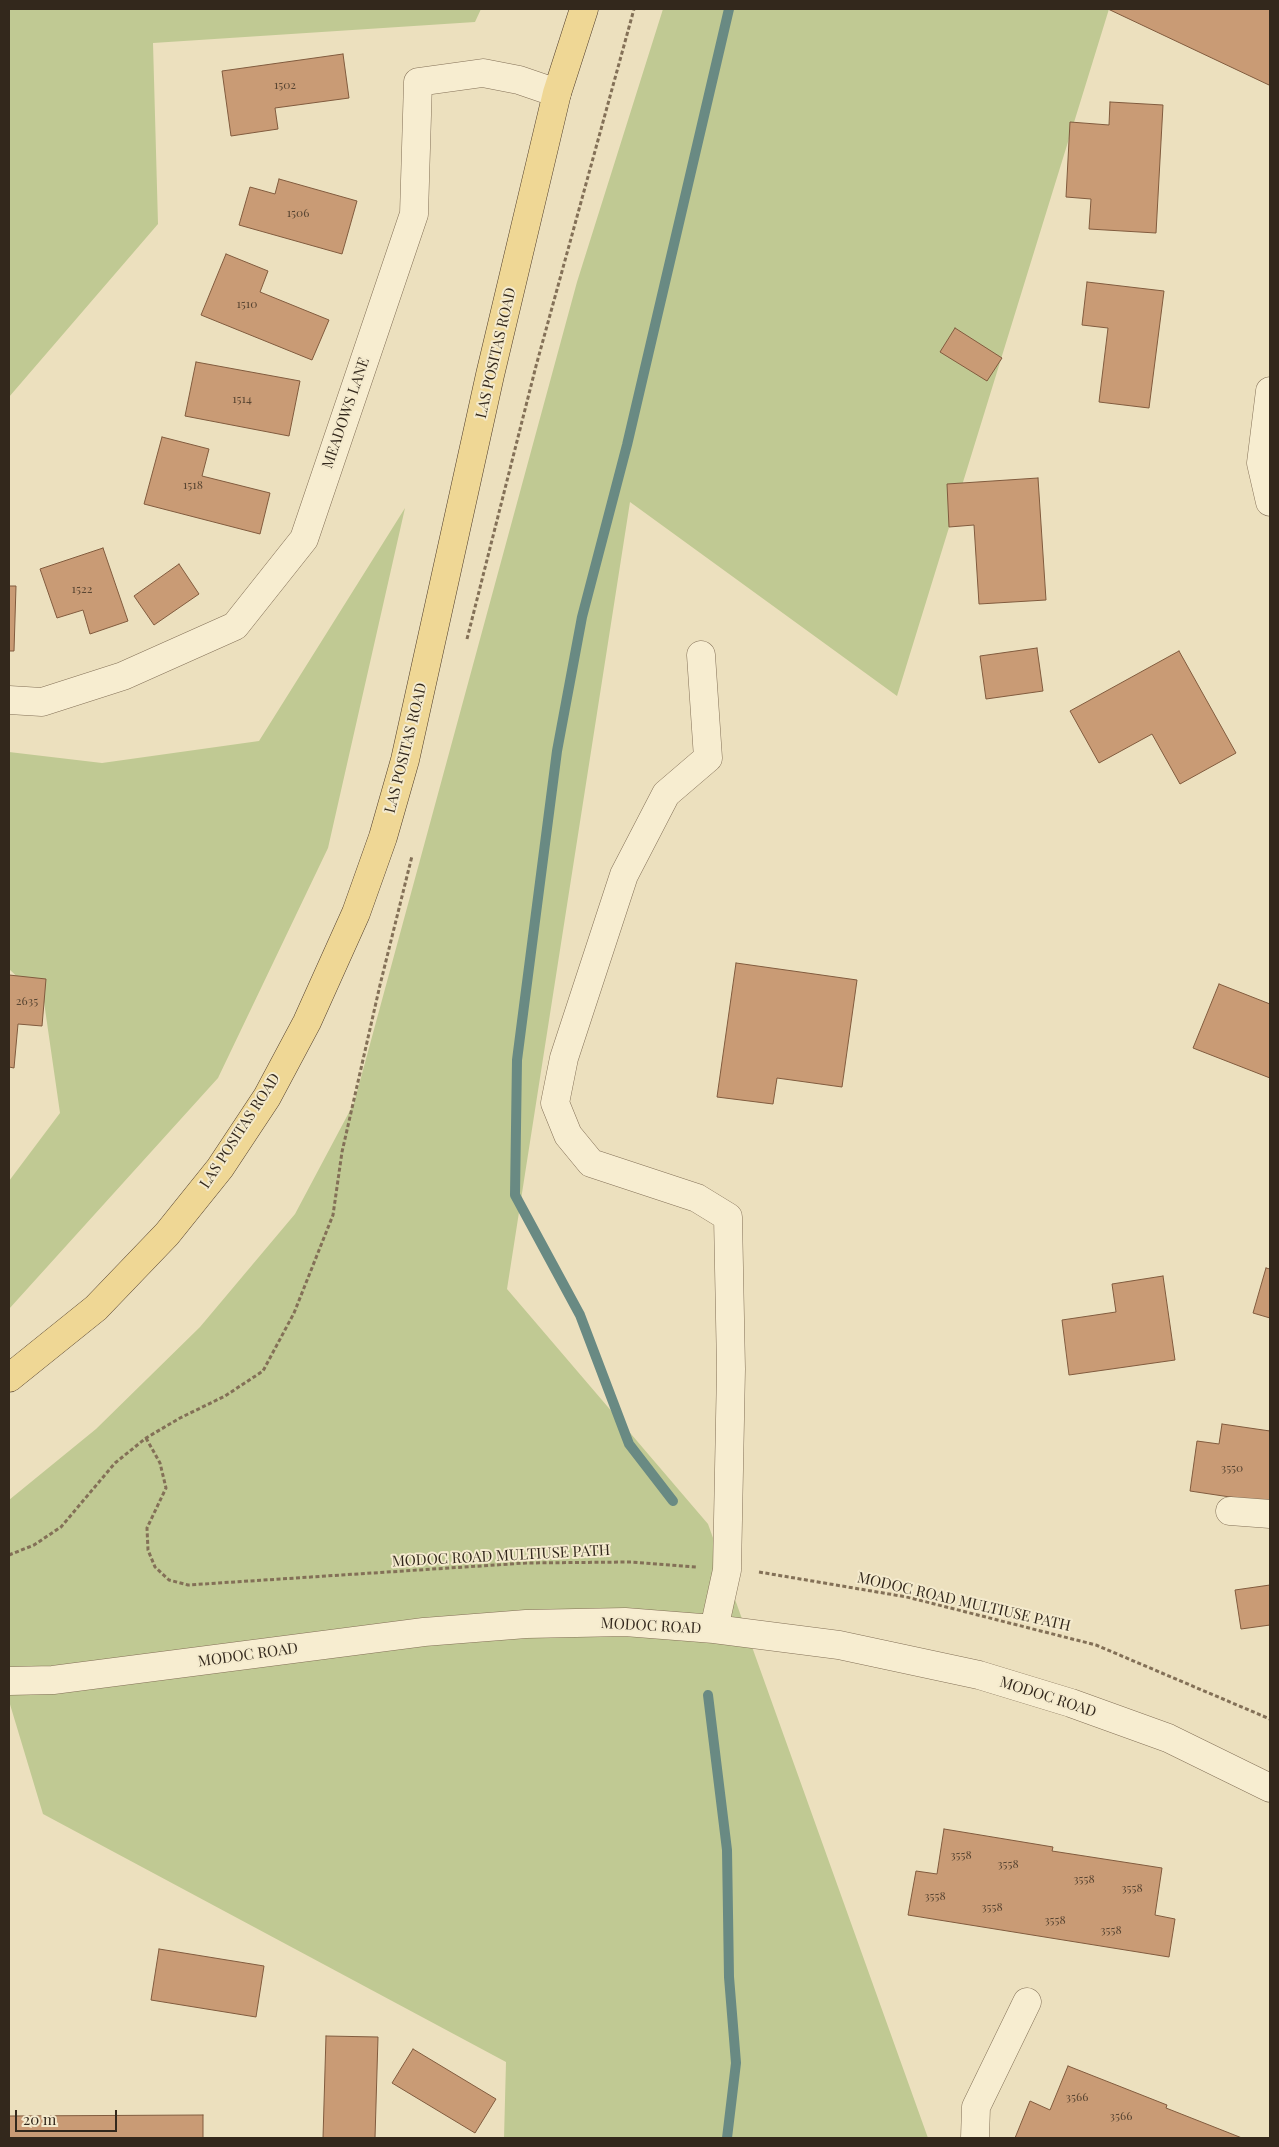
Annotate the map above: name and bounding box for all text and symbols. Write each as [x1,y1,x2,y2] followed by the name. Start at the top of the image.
[274,78,296,92] house number: 1502
[287,206,309,220] house number: 1506
[472,286,520,420] street label: LAS POSITAS ROAD
[237,297,257,311] house number: 1510
[319,355,373,471] street label: MEADOWS LANE
[232,392,252,406] house number: 1514
[183,478,203,492] house number: 1518
[72,582,92,596] house number: 1522
[381,681,431,815] street label: LAS POSITAS ROAD
[16,994,38,1008] house number: 2635
[196,1070,284,1192] street label: LAS POSITAS ROAD
[1221,1461,1243,1475] house number: 3550
[391,1541,611,1571] street label: MODOC ROAD MULTIUSE PATH
[856,1569,1072,1635] street label: MODOC ROAD MULTIUSE PATH
[600,1614,702,1638] street label: MODOC ROAD
[197,1639,299,1671] street label: MODOC ROAD
[997,1673,1099,1721] street label: MODOC ROAD
[950,1848,972,1862] house number: 3558
[997,1857,1019,1871] house number: 3558
[1073,1872,1095,1886] house number: 3558
[1121,1881,1143,1895] house number: 3558
[924,1889,946,1903] house number: 3558
[981,1900,1003,1914] house number: 3558
[1044,1913,1066,1927] house number: 3558
[1100,1923,1122,1937] house number: 3558
[1066,2090,1088,2104] house number: 3566
[18,2100,120,2132] scale bar
[23,2109,56,2129] text: 20 m
[1110,2109,1132,2123] house number: 3566

